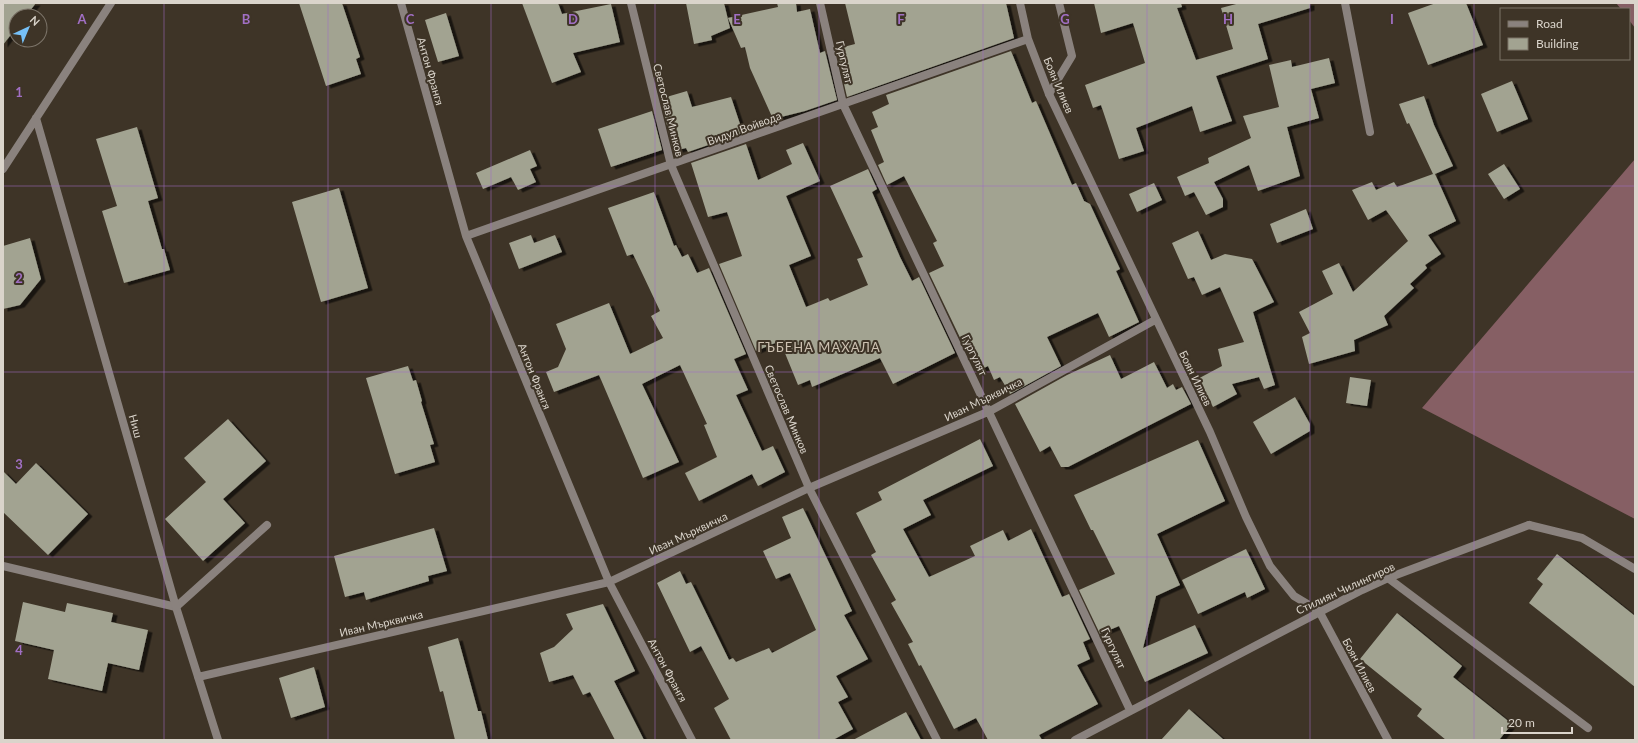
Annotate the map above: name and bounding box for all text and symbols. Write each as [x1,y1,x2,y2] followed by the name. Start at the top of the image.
[8,8,48,48] north arrow
[1500,8,1630,60] legend
[76,11,87,27] text: A
[242,11,251,27] text: B
[406,11,415,27] text: C
[568,11,578,27] text: D
[733,11,741,27] text: E
[897,11,905,27] text: F
[1060,11,1070,27] text: G
[1223,11,1233,27] text: H
[1390,11,1394,27] text: I
[28,13,43,28] text: N
[1536,16,1563,31] text: Road
[415,35,447,107] street label: Антон Франгя
[1536,36,1579,51] text: Building
[834,39,856,85] street label: Гургулят
[1041,55,1077,115] street label: Боян Илиев
[651,62,687,158] street label: Светослав Минков
[15,84,23,100] text: 1
[705,109,783,147] street label: Видул Войвода
[15,270,23,286] text: 2
[960,332,991,378] street label: Гургулят
[757,339,881,355] district label: ГЪБЕНА МАХАЛА
[516,341,554,411] street label: Антон Франгя
[1177,348,1215,408] street label: Боян Илиев
[762,363,812,455] street label: Светослав Минков
[942,374,1024,424] street label: Иван Мърквичка
[126,413,146,439] street label: Ниш
[15,456,23,472] text: 3
[647,509,729,557] street label: Иван Мърквичка
[1294,559,1396,617] street label: Стилиян Чилингиров
[338,607,424,639] street label: Иван Мърквичка
[1099,625,1129,671] street label: Гургулят
[646,636,690,704] street label: Антон Франгя
[1340,636,1380,694] street label: Боян Илиев
[15,642,23,658] text: 4
[1502,709,1572,735] scale bar
[1508,715,1535,730] text: 20 m

